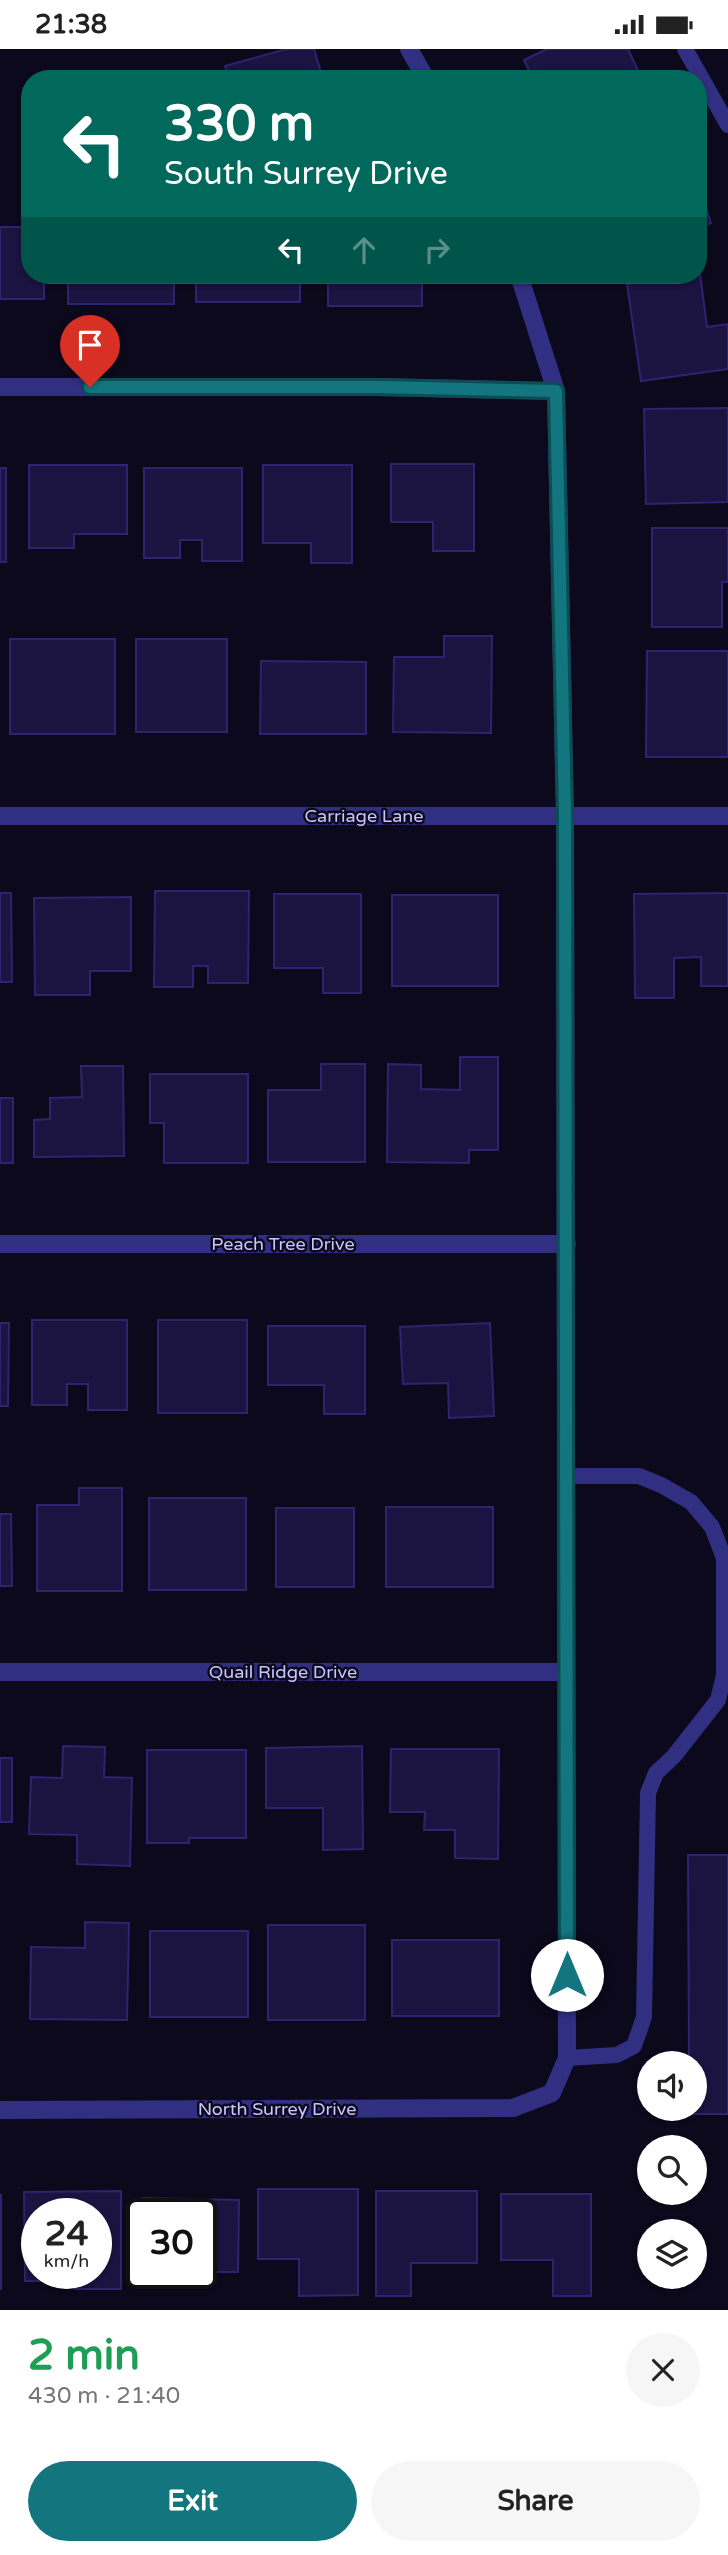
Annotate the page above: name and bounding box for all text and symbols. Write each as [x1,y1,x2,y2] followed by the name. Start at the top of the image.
[35,9,107,40] text: 21:38
[164,95,314,154] text: 330 m
[49,98,140,189] icon: left
[164,155,448,193] text: South Surrey Drive
[272,231,310,269] icon: left
[345,231,383,269] icon: ahead
[418,231,456,269] icon: right
[60,315,120,387] pin
[71,326,109,364] icon: arrive
[305,805,423,827] street label: Carriage Lane
[211,1233,355,1255] street label: Peach Tree Drive
[209,1661,357,1683] street label: Quail Ridge Drive
[530,1938,604,2012] position arrow
[637,2051,707,2289] map controls
[637,2051,707,2121] button: sound
[198,2098,356,2120] street label: North Surrey Drive
[637,2135,707,2205] button: search
[126,2198,217,2289] speed limit sign: 30
[45,2213,88,2255] text: 24
[637,2219,707,2289] button: layers
[44,2250,89,2272] text: km/h
[28,2330,140,2381] text: 2 min
[626,2333,700,2407] button: close
[28,2382,180,2410] text: 430 m · 21:40
[28,2461,357,2541] button: Exit
[371,2461,700,2541] button: Share

